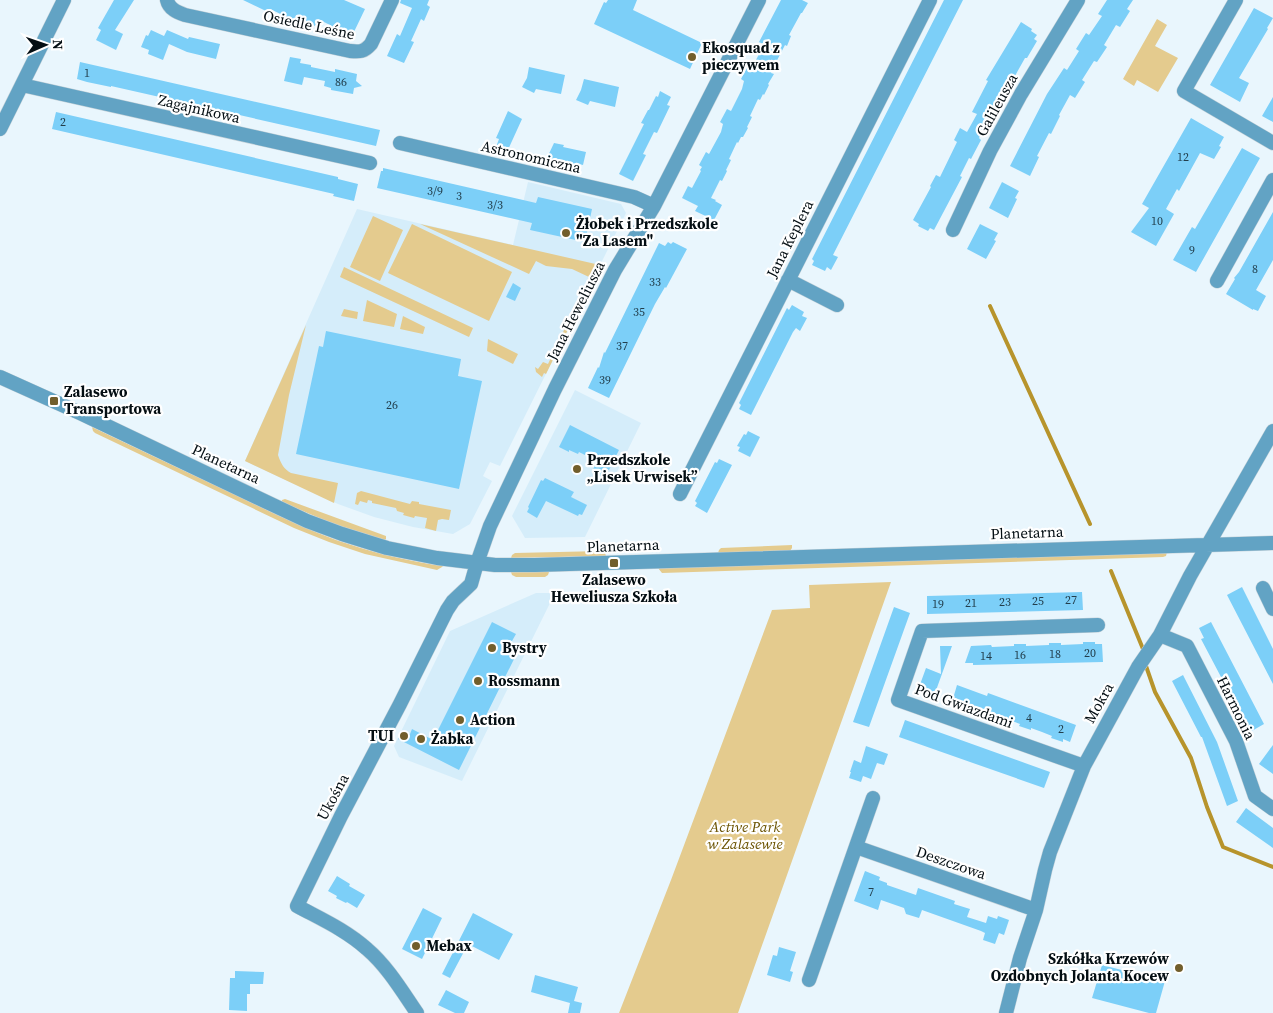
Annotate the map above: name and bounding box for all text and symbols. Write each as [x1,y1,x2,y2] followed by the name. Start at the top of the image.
[261,5,357,45] street label: Osiedle Leśne
[20,20,70,70] north arrow
[702,37,780,75] place label: Ekosquad z pieczywem
[48,39,68,50] text: N
[686,51,698,63] marker: Ekosquad z pieczywem
[84,65,90,81] house number: 1
[971,69,1023,140] street label: Galileusza
[335,74,347,90] house number: 86
[156,89,243,128] street label: Zagajnikowa
[60,114,66,130] house number: 2
[479,135,584,178] street label: Astronomiczna
[1177,149,1189,165] house number: 12
[427,183,443,199] house number: 3/9
[456,188,462,204] house number: 3
[761,196,818,282] street label: Jana Keplera
[487,197,503,213] house number: 3/3
[576,213,718,251] place label: Żłobek i Przedszkole "Za Lasem"
[1151,213,1163,229] house number: 10
[560,227,572,239] marker: Żłobek i Przedszkole "Za Lasem"
[1189,242,1195,258] house number: 9
[541,257,610,365] street label: Jana Heweliusza
[1252,261,1258,277] house number: 8
[649,274,661,290] house number: 33
[633,304,645,320] house number: 35
[616,338,628,354] house number: 37
[599,372,611,388] house number: 39
[64,381,162,419] place label: Zalasewo Transportowa
[48,395,60,407] marker: Zalasewo Transportowa
[386,397,398,413] house number: 26
[189,439,264,489] street label: Planetarna
[587,449,698,487] place label: Przedszkole „Lisek Urwisek”
[571,463,583,475] marker: Przedszkole „Lisek Urwisek”
[990,521,1064,544] street label: Planetarna
[586,534,660,557] street label: Planetarna
[608,557,620,569] marker: Zalasewo Heweliusza Szkoła
[551,569,678,607] place label: Zalasewo Heweliusza Szkoła
[1065,592,1077,608] house number: 27
[1032,593,1044,609] house number: 25
[999,594,1011,610] house number: 23
[965,595,977,611] house number: 21
[932,596,944,612] house number: 19
[502,637,547,658] place label: Bystry
[486,642,498,654] marker: Bystry
[1084,645,1096,661] house number: 20
[1049,646,1061,662] house number: 18
[1014,647,1026,663] house number: 16
[980,648,992,664] house number: 14
[488,670,560,691] place label: Rossmann
[1212,672,1261,743] street label: Harmonia
[472,675,484,687] marker: Rossmann
[912,678,1016,733] street label: Pod Gwiazdami
[1079,678,1118,727] street label: Mokra
[470,709,515,730] place label: Action
[1026,710,1032,726] house number: 4
[454,714,466,726] marker: Action
[1058,721,1064,737] house number: 2
[368,725,394,746] place label: TUI
[431,728,474,749] place label: Żabka
[398,730,410,742] marker: TUI
[415,733,427,745] marker: Żabka
[311,769,354,824] street label: Ukośna
[707,816,783,854] park label: Active Park w Zalasewie
[913,841,989,884] street label: Deszczowa
[868,884,874,900] house number: 7
[426,935,473,956] place label: Mebax
[410,940,422,952] marker: Mebax
[991,948,1169,986] place label: Szkółka Krzewów Ozdobnych Jolanta Kocew
[1173,962,1185,974] marker: Szkółka Krzewów Ozdobnych Jolanta Kocew

